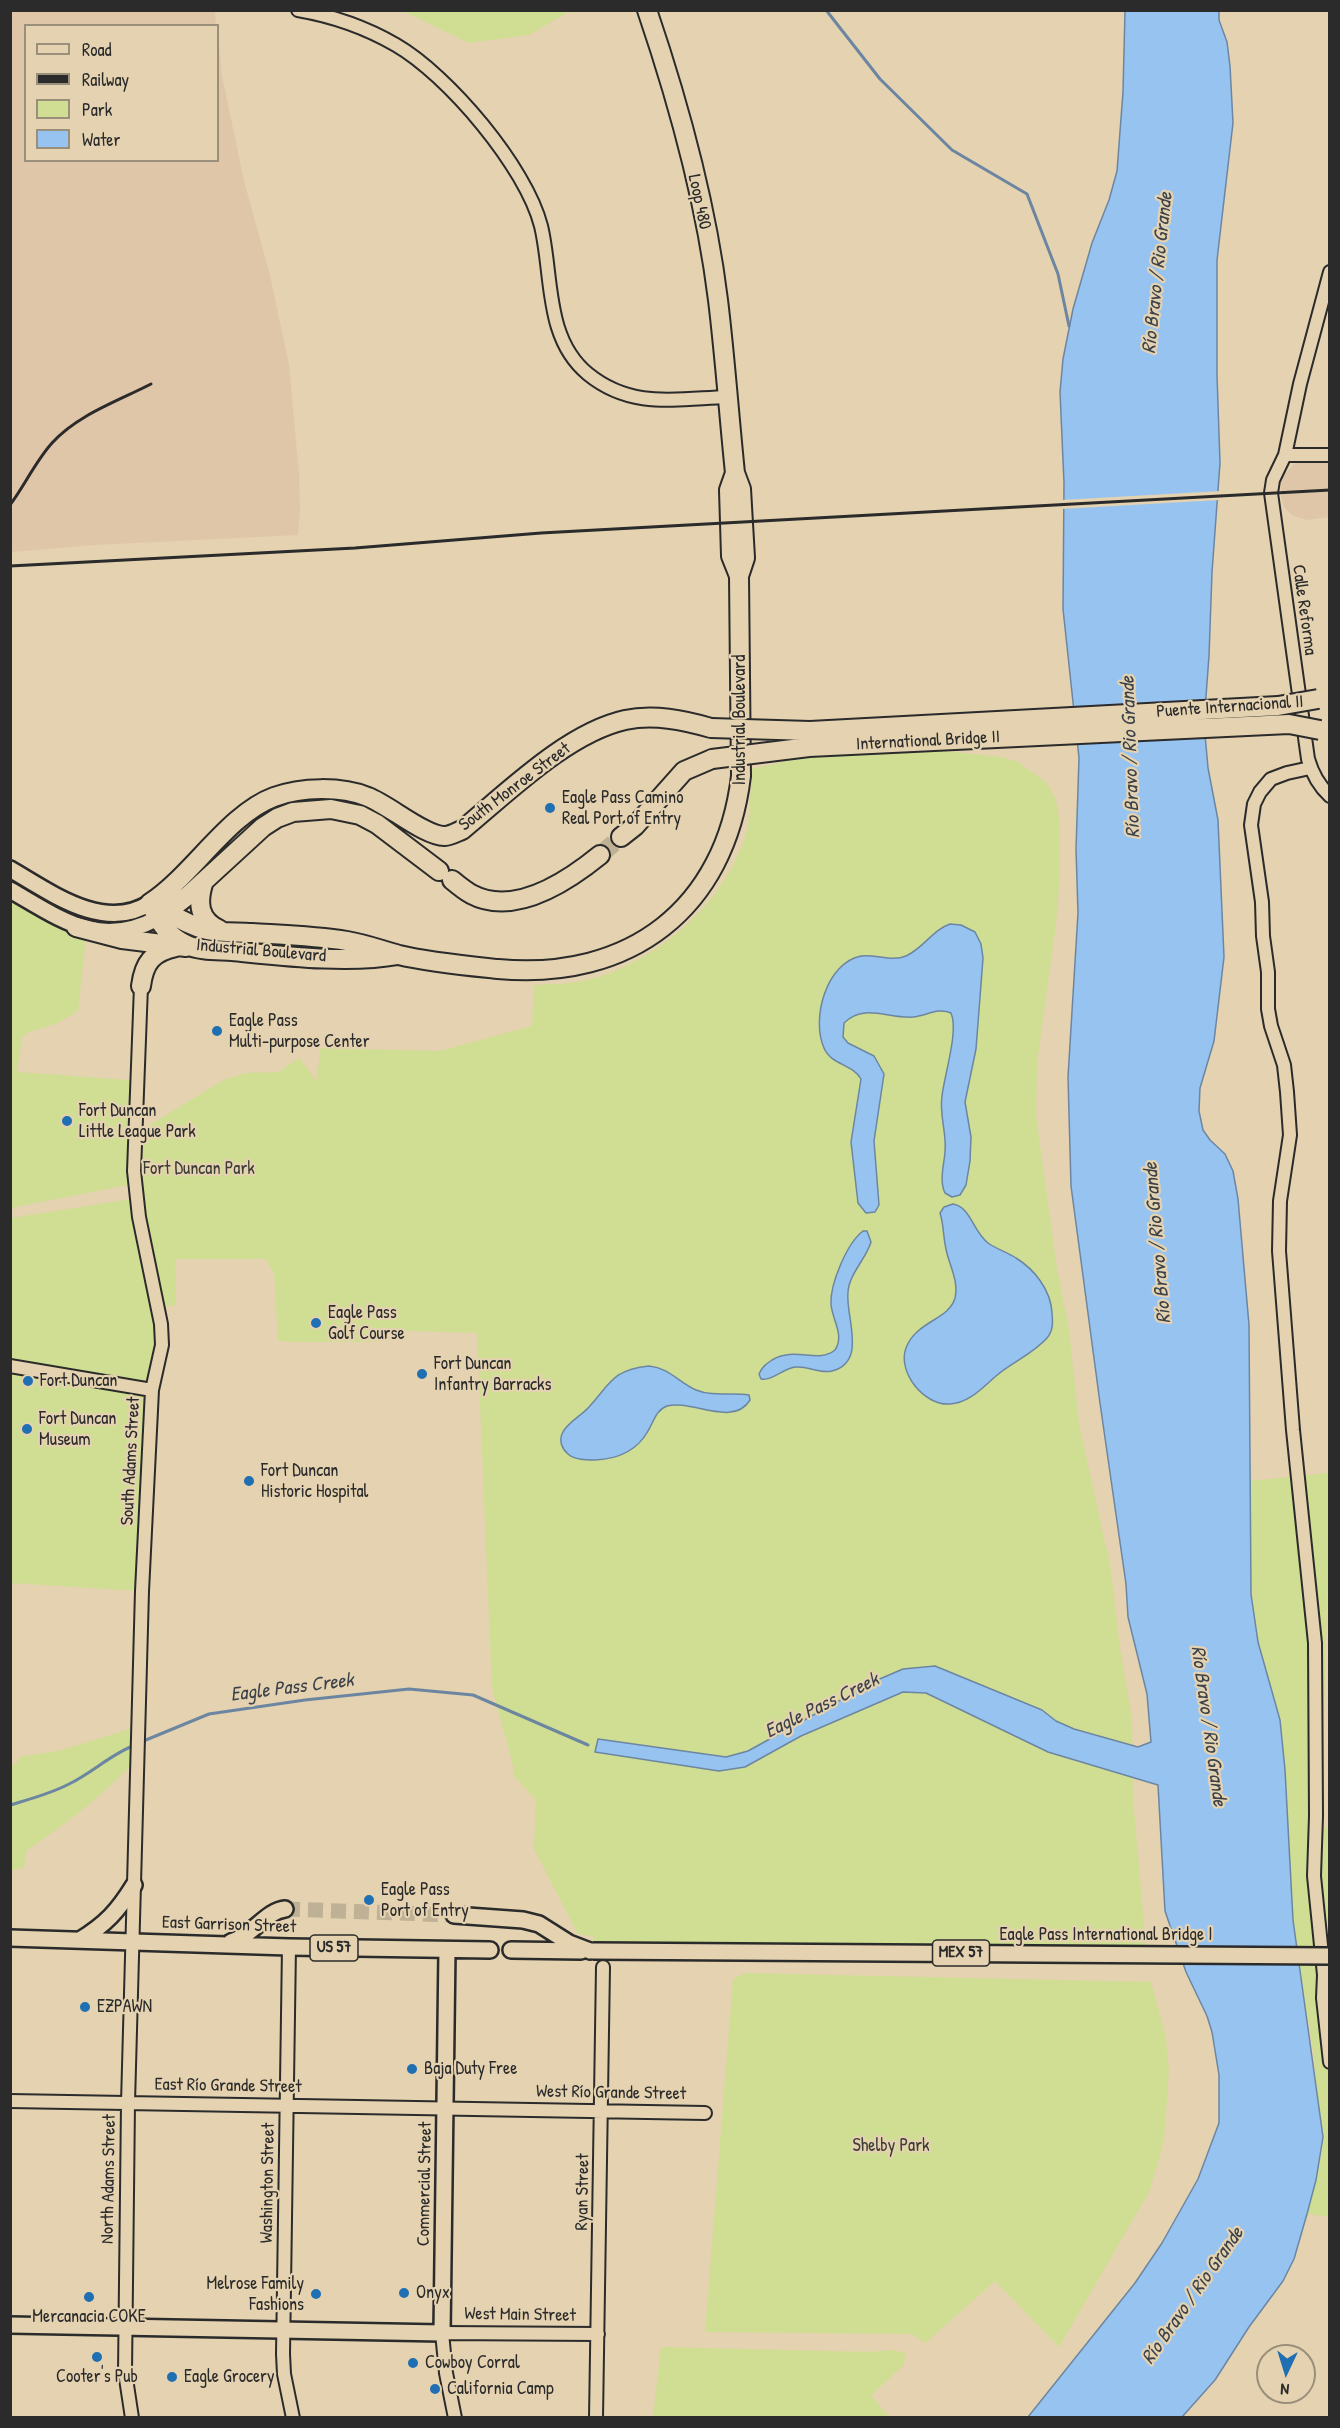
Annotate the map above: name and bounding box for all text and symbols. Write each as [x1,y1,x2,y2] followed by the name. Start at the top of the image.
[24,24,219,162] legend
[82,37,112,62] text: Road
[82,67,129,92] text: Railway
[82,97,112,122] text: Park
[82,127,120,152] text: Water
[683,173,715,231] street label: Loop 480
[1138,191,1178,355] water label: Río Bravo / Rio Grande
[1287,563,1321,657] street label: Calle Reforma
[729,655,751,785] street label: Industrial Boulevard
[1116,676,1146,838] water label: Río Bravo / Rio Grande
[1156,691,1304,723] street label: Puente Internacional II
[855,726,1001,756] street label: International Bridge II
[455,738,575,836] street label: South Monroe Street
[562,787,683,830] place label: Eagle Pass Camino Real Port of Entry
[543,801,557,815] marker: Eagle Pass Camino Real Port of Entry
[195,935,327,967] street label: Industrial Boulevard
[229,1010,370,1052] place label: Eagle Pass Multi-purpose Center
[210,1024,224,1038] marker: Eagle Pass Multi-purpose Center
[79,1100,196,1142] place label: Fort Duncan Little League Park
[60,1114,74,1128] marker: Fort Duncan Little League Park
[143,1158,255,1180] park label: Fort Duncan Park
[1139,1161,1177,1325] water label: Río Bravo / Rio Grande
[328,1302,405,1344] place label: Eagle Pass Golf Course
[309,1316,323,1330] marker: Eagle Pass Golf Course
[434,1353,551,1396] place label: Fort Duncan Infantry Barracks
[415,1367,429,1381] marker: Fort Duncan Infantry Barracks
[40,1370,117,1392] place label: Fort Duncan
[21,1374,35,1388] marker: Fort Duncan
[117,1396,145,1526] street label: South Adams Street
[39,1408,116,1450] place label: Fort Duncan Museum
[20,1422,34,1436] marker: Fort Duncan Museum
[261,1460,368,1502] place label: Fort Duncan Historic Hospital
[242,1474,256,1488] marker: Fort Duncan Historic Hospital
[1185,1644,1231,1808] water label: Río Bravo / Rio Grande
[761,1668,883,1744] water label: Eagle Pass Creek
[229,1669,355,1707] water label: Eagle Pass Creek
[381,1879,469,1922] place label: Eagle Pass Port of Entry
[362,1893,376,1907] marker: Eagle Pass Port of Entry
[162,1912,296,1938] street label: East Garrison Street
[1000,1924,1212,1946] street label: Eagle Pass International Bridge I
[310,1935,358,1961] road number: US 57
[932,1940,990,1966] road number: MEX 57
[97,1996,152,2018] place label: EZPAWN
[78,2000,92,2014] marker: EZPAWN
[424,2058,517,2080] place label: Baja Duty Free
[405,2062,419,2076] marker: Baja Duty Free
[154,2074,302,2098] street label: East Río Grande Street
[536,2081,686,2105] street label: West Río Grande Street
[97,2114,121,2244] street label: North Adams Street
[413,2122,437,2246] street label: Commercial Street
[256,2123,280,2243] street label: Washington Street
[852,2135,930,2157] park label: Shelby Park
[572,2153,594,2231] street label: Ryan Street
[1137,2223,1249,2369] water label: Río Bravo / Rio Grande
[206,2273,304,2316] place label: Melrose Family Fashions
[416,2282,450,2304] place label: Onyx
[397,2286,411,2300] marker: Onyx
[309,2287,323,2301] marker: Melrose Family Fashions
[82,2290,96,2304] marker: Mercanacia COKE
[464,2303,576,2327] street label: West Main Street
[32,2306,146,2328] place label: Mercanacia COKE
[1256,2344,1316,2404] north arrow
[90,2350,104,2364] marker: Cooter's Pub
[425,2352,520,2374] place label: Cowboy Corral
[406,2356,420,2370] marker: Cowboy Corral
[56,2366,138,2388] place label: Cooter's Pub
[184,2366,275,2388] place label: Eagle Grocery
[165,2370,179,2384] marker: Eagle Grocery
[447,2378,554,2400] place label: California Camp
[1280,2379,1290,2401] text: N
[428,2382,442,2396] marker: California Camp

